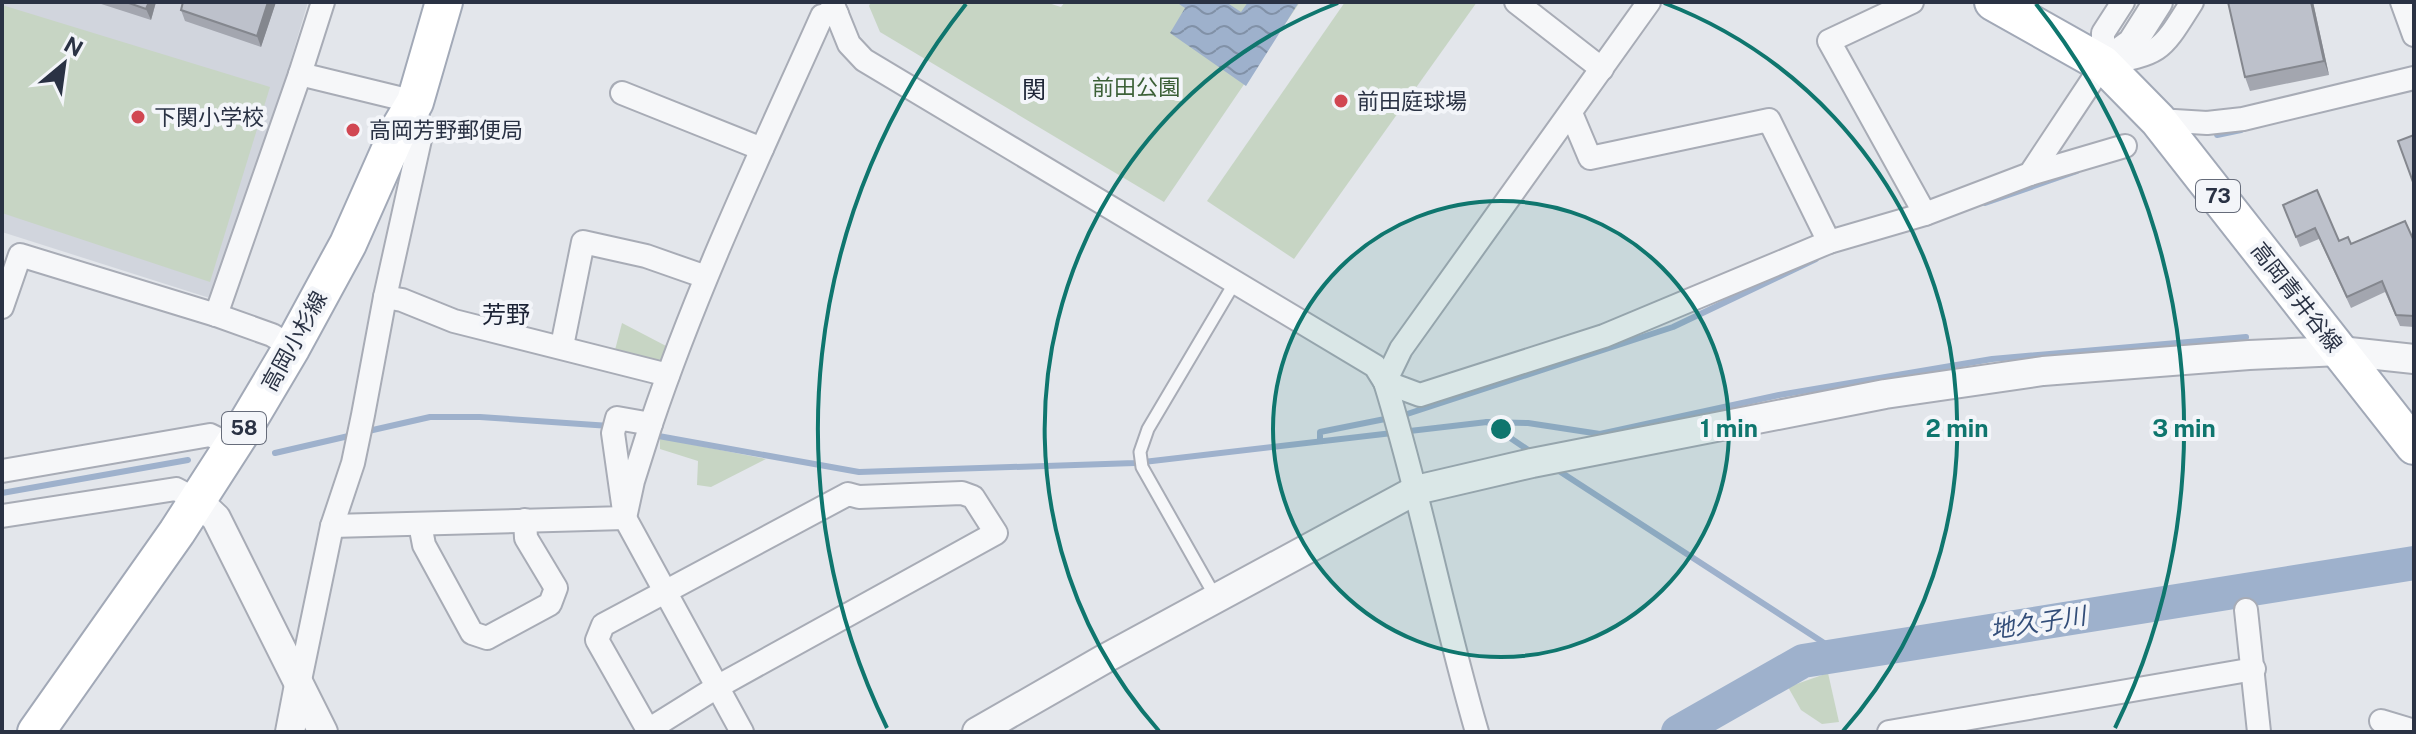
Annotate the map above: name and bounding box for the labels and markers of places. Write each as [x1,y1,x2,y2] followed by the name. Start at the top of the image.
[1357,88,1467,114] place label: 前田庭球場
[1332,92,1350,110] marker: 前田庭球場
[154,104,264,130] place label: 下関小学校
[129,108,147,126] marker: 下関小学校
[369,117,523,143] place label: 高岡芳野郵便局
[344,121,362,139] marker: 高岡芳野郵便局
[1487,415,1515,443] centre of rings

